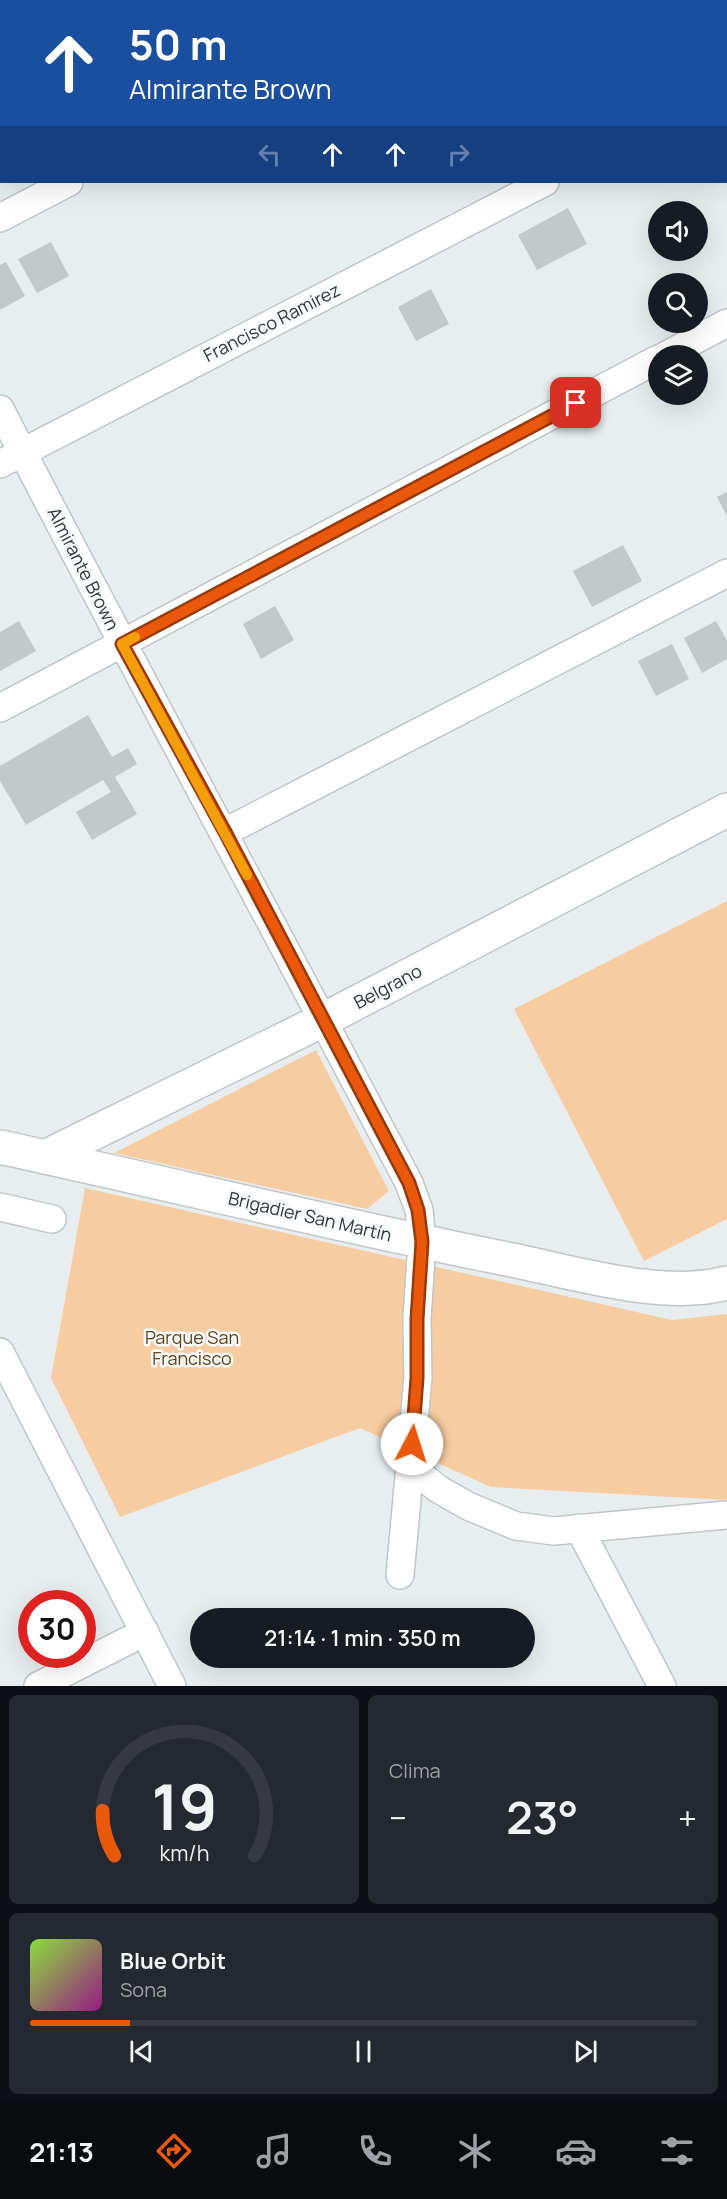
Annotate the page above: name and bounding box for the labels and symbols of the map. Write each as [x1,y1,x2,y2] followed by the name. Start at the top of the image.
[199,277,344,367] street label: Francisco Ramirez
[550,377,601,428] pin
[43,503,125,634] street label: Almirante Brown
[349,958,426,1014] street label: Belgrano
[226,1186,394,1246] street label: Brigadier San Martín
[145,1325,239,1370] park label: Parque San Francisco
[380,1412,444,1476] position arrow
[18,1590,96,1668] speed limit sign: 30

